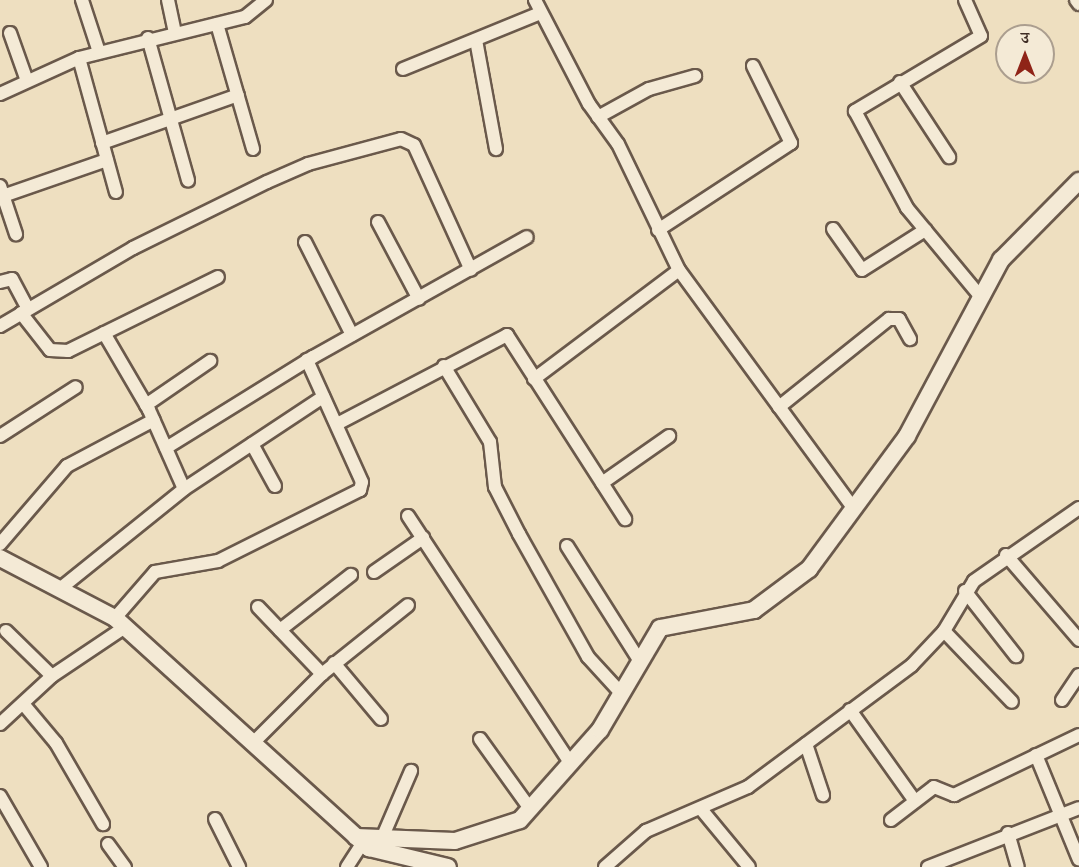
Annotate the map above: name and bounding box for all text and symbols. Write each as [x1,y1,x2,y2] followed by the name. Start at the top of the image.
[995,24,1055,84] north arrow
[1021,28,1029,48] text: उ

